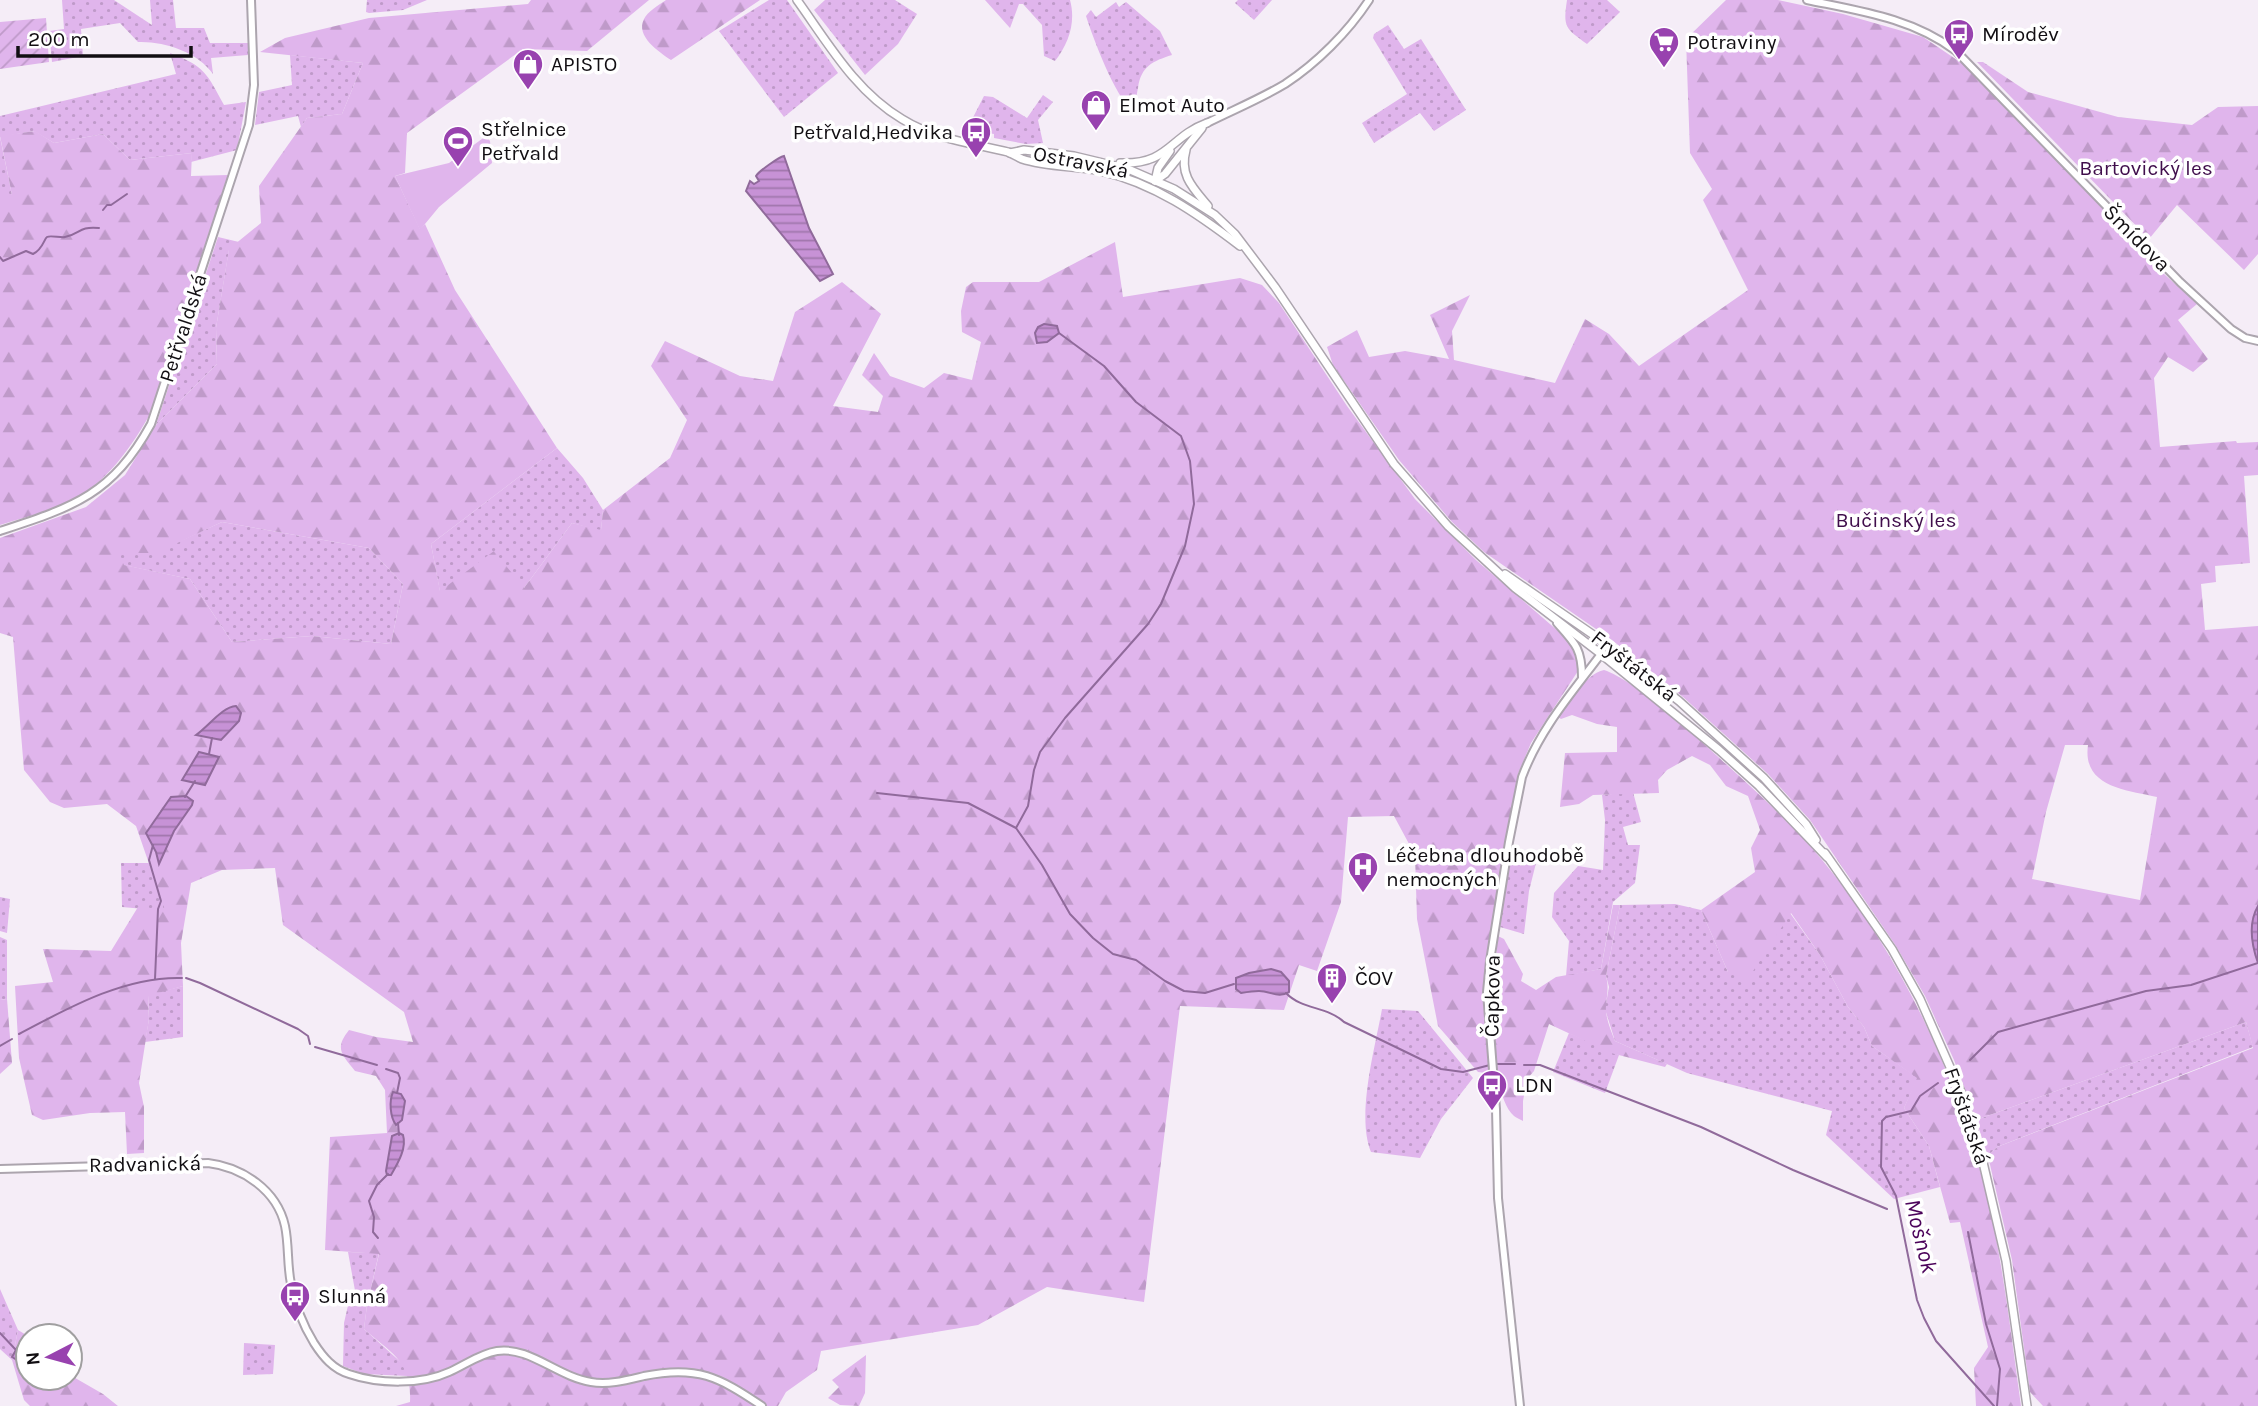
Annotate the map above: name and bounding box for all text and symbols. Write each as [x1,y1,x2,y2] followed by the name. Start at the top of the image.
[18,14,191,58] scale bar
[1942,17,1976,61] bus stop icon: Míroděv
[1982,22,2059,46] place label: Míroděv
[1647,25,1681,69] supermarket icon: Potraviny
[28,27,90,51] text: 200 m
[1687,30,1777,54] place label: Potraviny
[511,47,545,91] shop icon: APISTO
[551,52,617,76] place label: APISTO
[1079,88,1113,132] shop icon: Elmot Auto
[1119,93,1225,117] place label: Elmot Auto
[959,115,993,159] bus stop icon: Petřvald,Hedvika
[481,117,566,165] place label: Střelnice Petřvald
[793,120,953,144] place label: Petřvald,Hedvika
[441,124,475,168] sports icon: Střelnice Petřvald
[1031,141,1131,183] street label: Ostravská
[2079,156,2213,180] park label: Bartovický les
[2099,200,2175,276] street label: Šmídova
[154,271,212,385] street label: Petřvaldská
[1836,508,1956,532] park label: Bučinský les
[1587,625,1681,707] street label: Fryštátská
[1386,843,1584,891] place label: Léčebna dlouhodobě nemocných
[1346,850,1380,894] hospital icon: Léčebna dlouhodobě nemocných
[1479,955,1505,1037] street label: Čapkova
[1315,961,1349,1005] building icon: ČOV
[1355,966,1393,990] place label: ČOV
[1939,1064,1995,1168] street label: Fryštátská
[1475,1068,1509,1112] bus stop icon: LDN
[1515,1073,1553,1097] place label: LDN
[89,1151,201,1177] street label: Radvanická
[1899,1196,1943,1276] water label: Mošnok
[278,1279,312,1323] bus stop icon: Slunná
[318,1284,386,1308] place label: Slunná
[14,1322,84,1392] north arrow
[21,1351,45,1367] text: N

